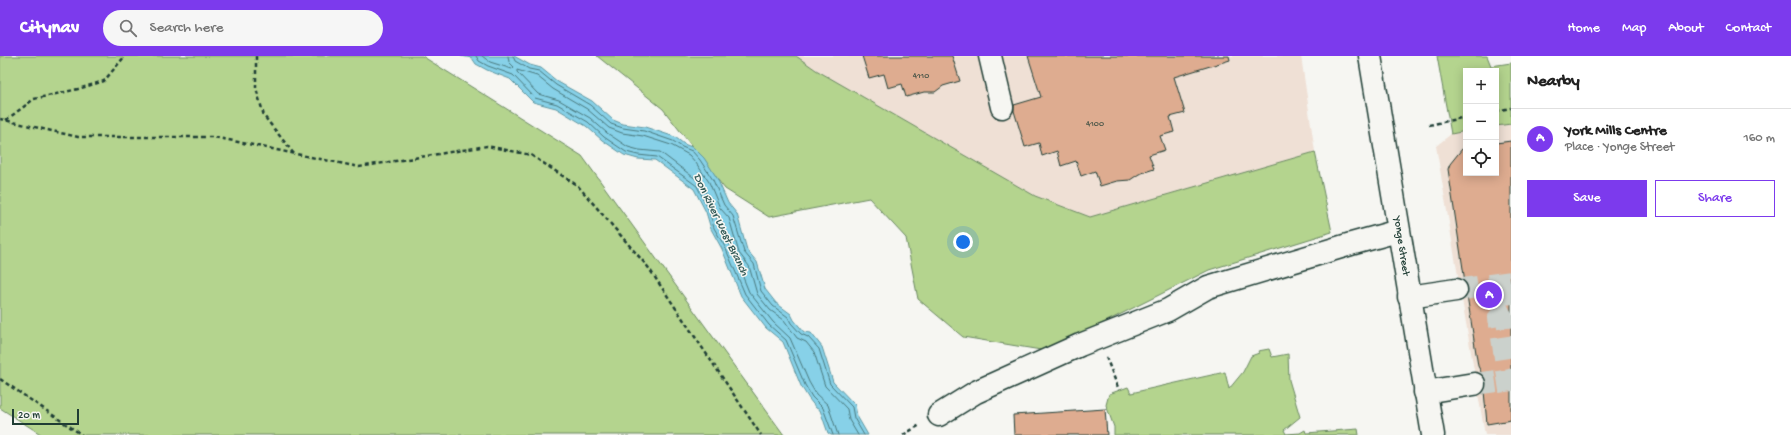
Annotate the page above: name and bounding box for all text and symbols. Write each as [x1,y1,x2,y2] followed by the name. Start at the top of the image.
[103,10,383,46] search box
[20,17,79,40] text: Citynav
[117,17,139,39] icon: search
[149,19,223,37] text: Search here
[1568,20,1600,37] text: Home
[1622,20,1646,37] text: Map
[1668,20,1704,37] text: About
[1726,20,1771,37] text: Contact
[1463,68,1499,176] map controls
[1463,68,1499,104] button: +
[913,71,929,82] house number: 4110
[1527,72,1580,92] text: Nearby
[1463,104,1499,140] button: −
[1086,119,1104,130] house number: 4100
[1565,122,1667,140] text: York Mills Centre
[1536,131,1544,146] text: A
[1743,131,1775,146] text: 160 m
[1463,140,1499,176] button: locate
[1565,140,1674,155] text: Place · Yonge Street
[689,172,751,279] water label: Don River West Branch
[1527,180,1647,217] button: Save
[1655,180,1775,217] button: Share
[1390,214,1412,278] street label: Yonge Street
[953,232,973,252] your location
[1476,280,1502,310] pin: A
[12,407,79,426] scale bar
[18,410,40,422] text: 20 m

